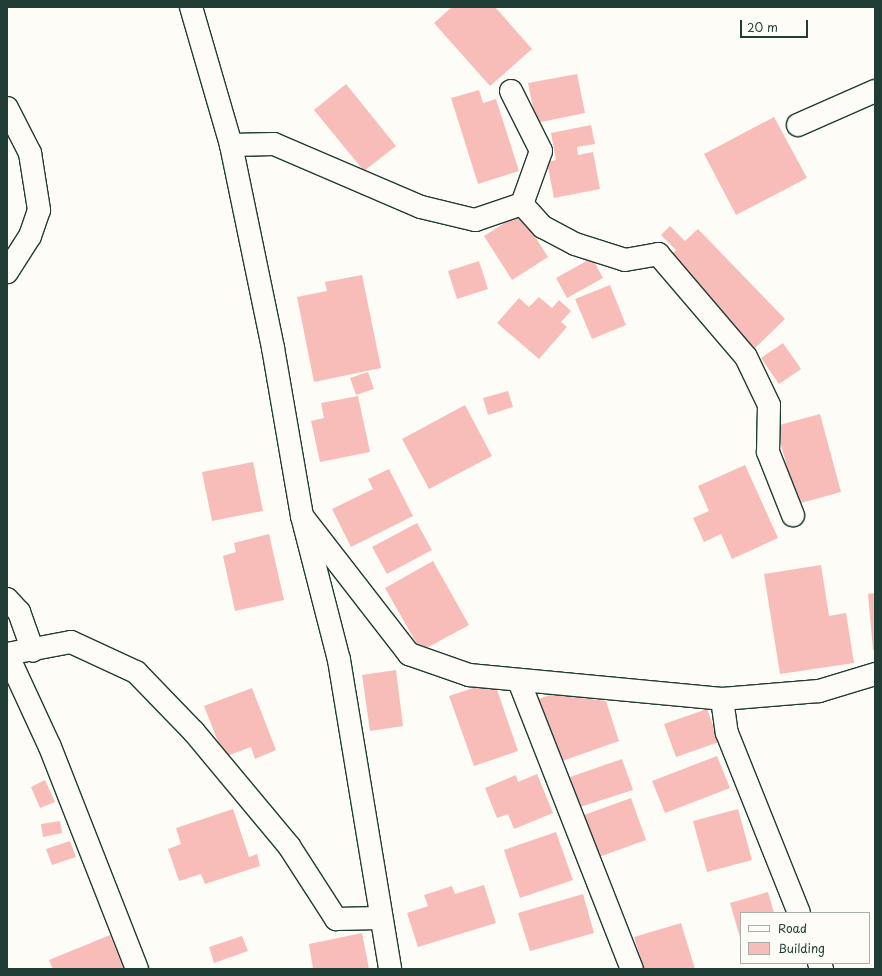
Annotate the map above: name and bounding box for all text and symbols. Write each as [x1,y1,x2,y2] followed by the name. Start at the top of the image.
[742,12,810,38] scale bar
[747,18,778,36] text: 20 m
[740,912,870,964] legend
[778,919,807,937] text: Road
[778,939,825,957] text: Building

